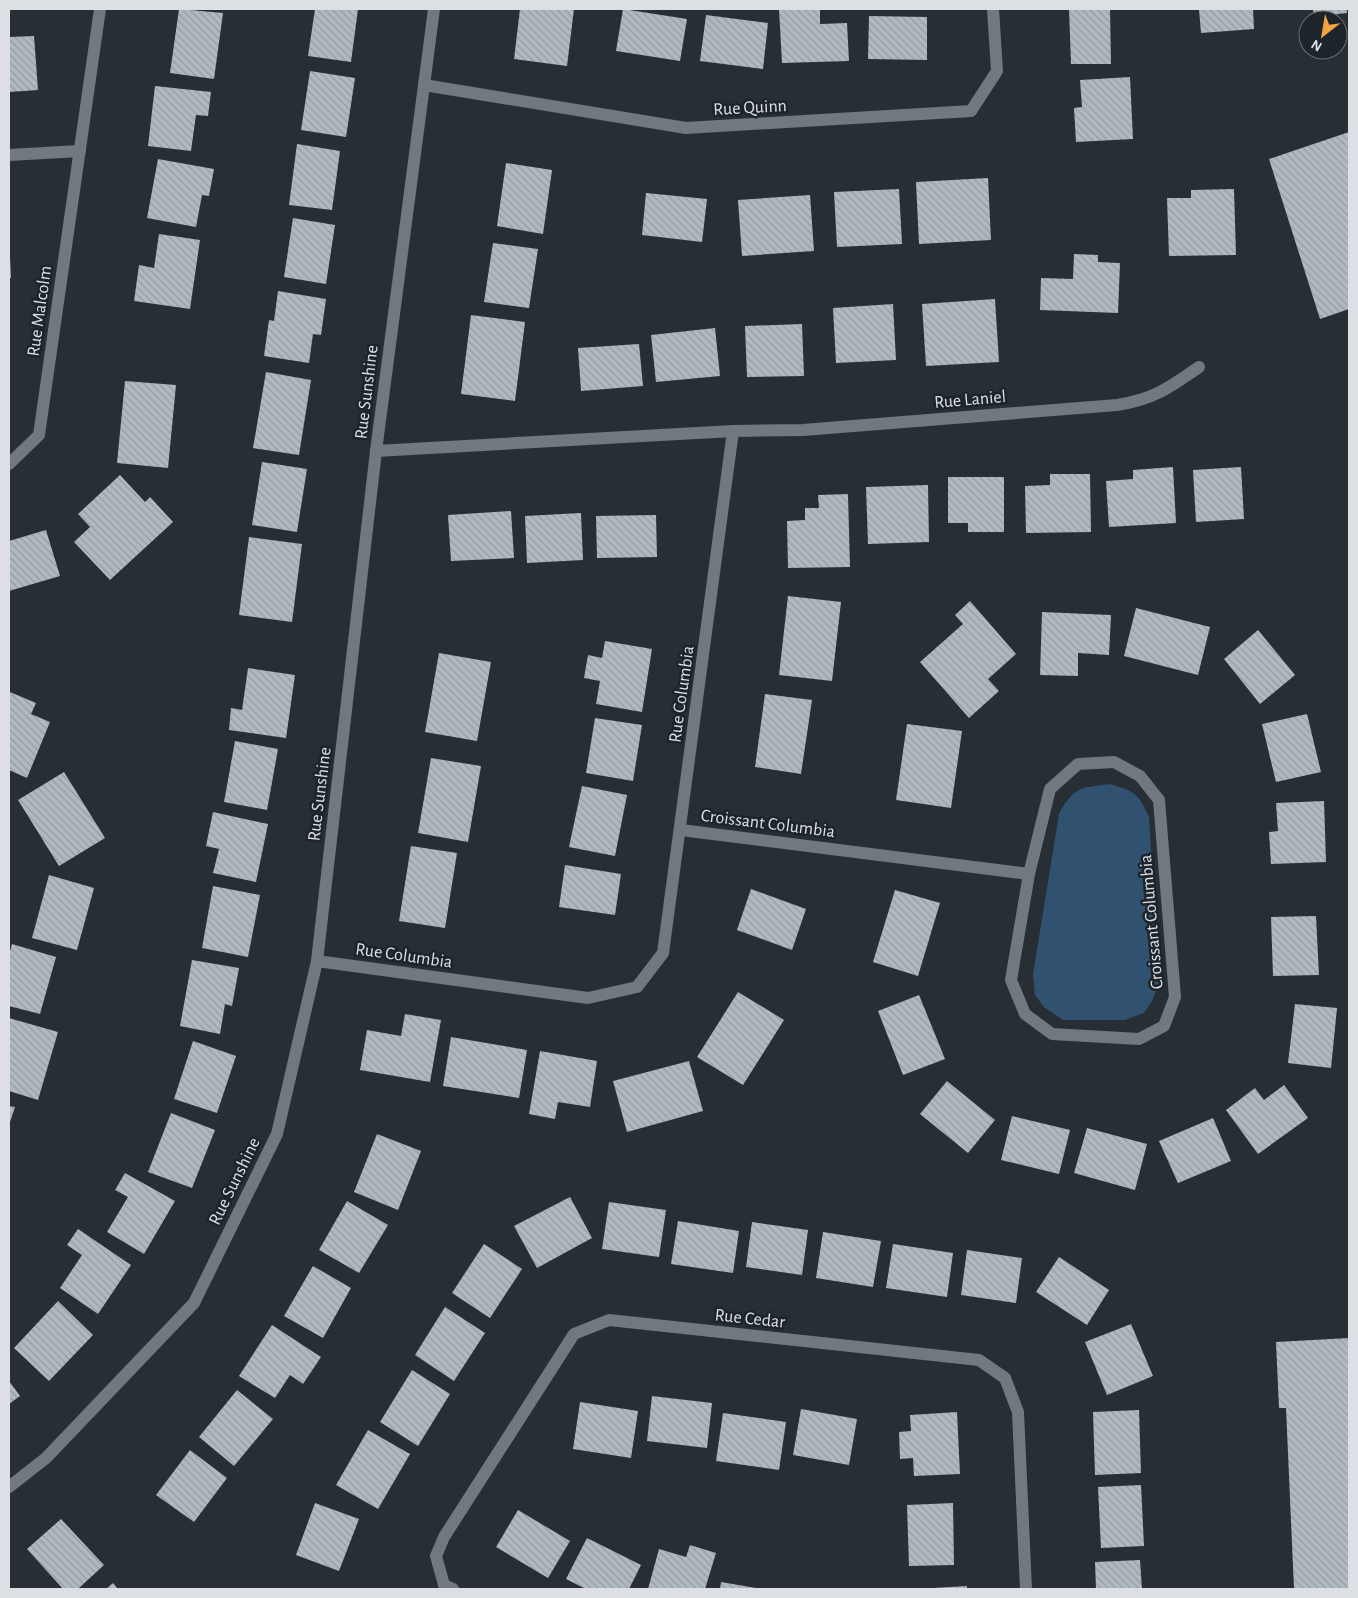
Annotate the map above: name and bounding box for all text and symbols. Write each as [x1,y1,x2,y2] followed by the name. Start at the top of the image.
[1298,10,1348,60] north arrow
[1309,37,1325,54] text: N
[713,97,787,119] street label: Rue Quinn
[25,265,55,358] street label: Rue Malcolm
[352,344,382,440] street label: Rue Sunshine
[933,388,1007,412] street label: Rue Laniel
[666,645,698,744] street label: Rue Columbia
[305,746,335,842] street label: Rue Sunshine
[700,807,836,841] street label: Croissant Columbia
[1137,854,1167,990] street label: Croissant Columbia
[354,940,453,972] street label: Rue Columbia
[206,1135,264,1228] street label: Rue Sunshine
[714,1306,786,1332] street label: Rue Cedar

